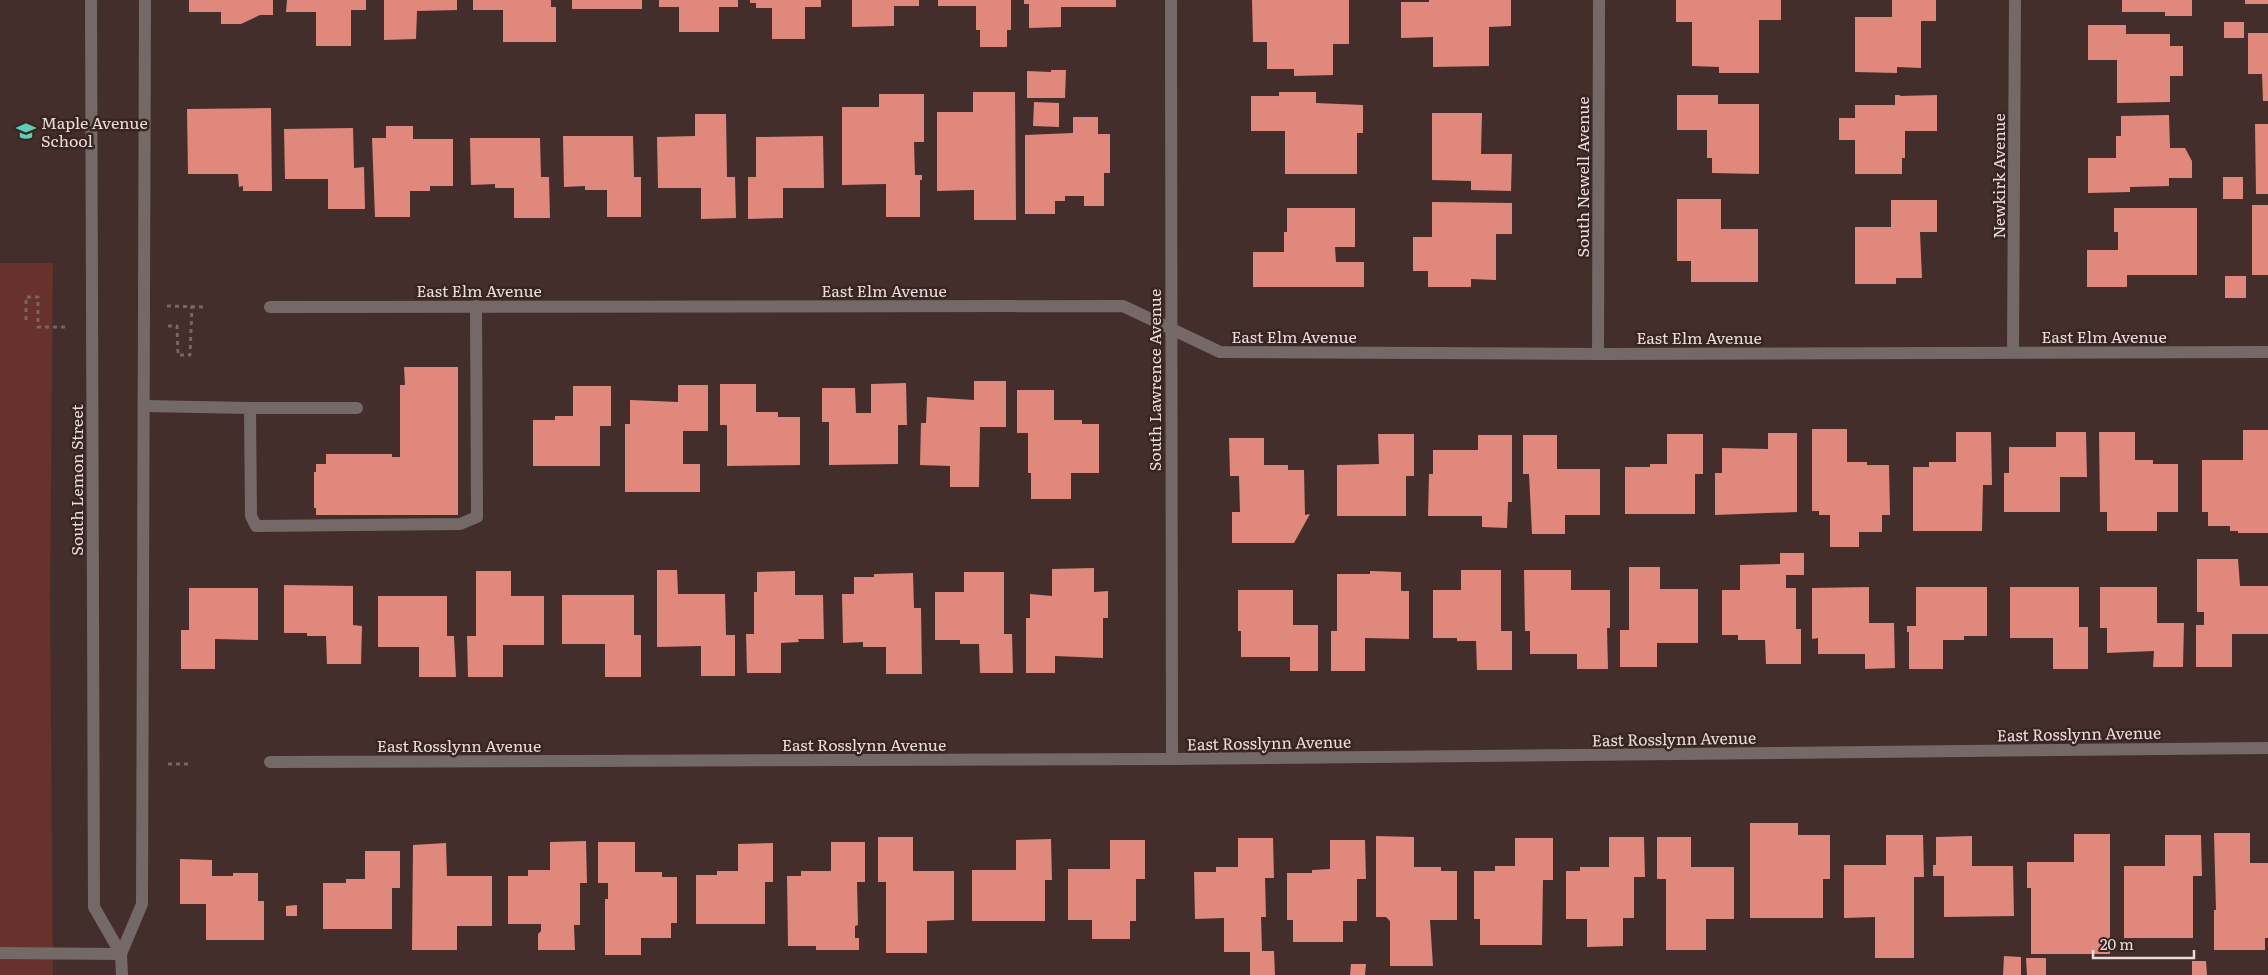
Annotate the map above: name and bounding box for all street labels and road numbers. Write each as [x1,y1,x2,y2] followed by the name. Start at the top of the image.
[1570,96,1594,258] street label: South Newell Avenue
[1986,113,2010,239] street label: Newkirk Avenue
[416,278,542,302] street label: East Elm Avenue
[821,278,947,302] street label: East Elm Avenue
[1142,289,1166,471] street label: South Lawrence Avenue
[1231,324,1357,348] street label: East Elm Avenue
[2041,324,2167,348] street label: East Elm Avenue
[1636,325,1762,349] street label: East Elm Avenue
[64,404,88,556] street label: South Lemon Street
[1997,720,2161,746] street label: East Rosslynn Avenue
[1592,725,1756,751] street label: East Rosslynn Avenue
[1187,729,1351,755] street label: East Rosslynn Avenue
[782,732,946,756] street label: East Rosslynn Avenue
[377,733,541,757] street label: East Rosslynn Avenue

